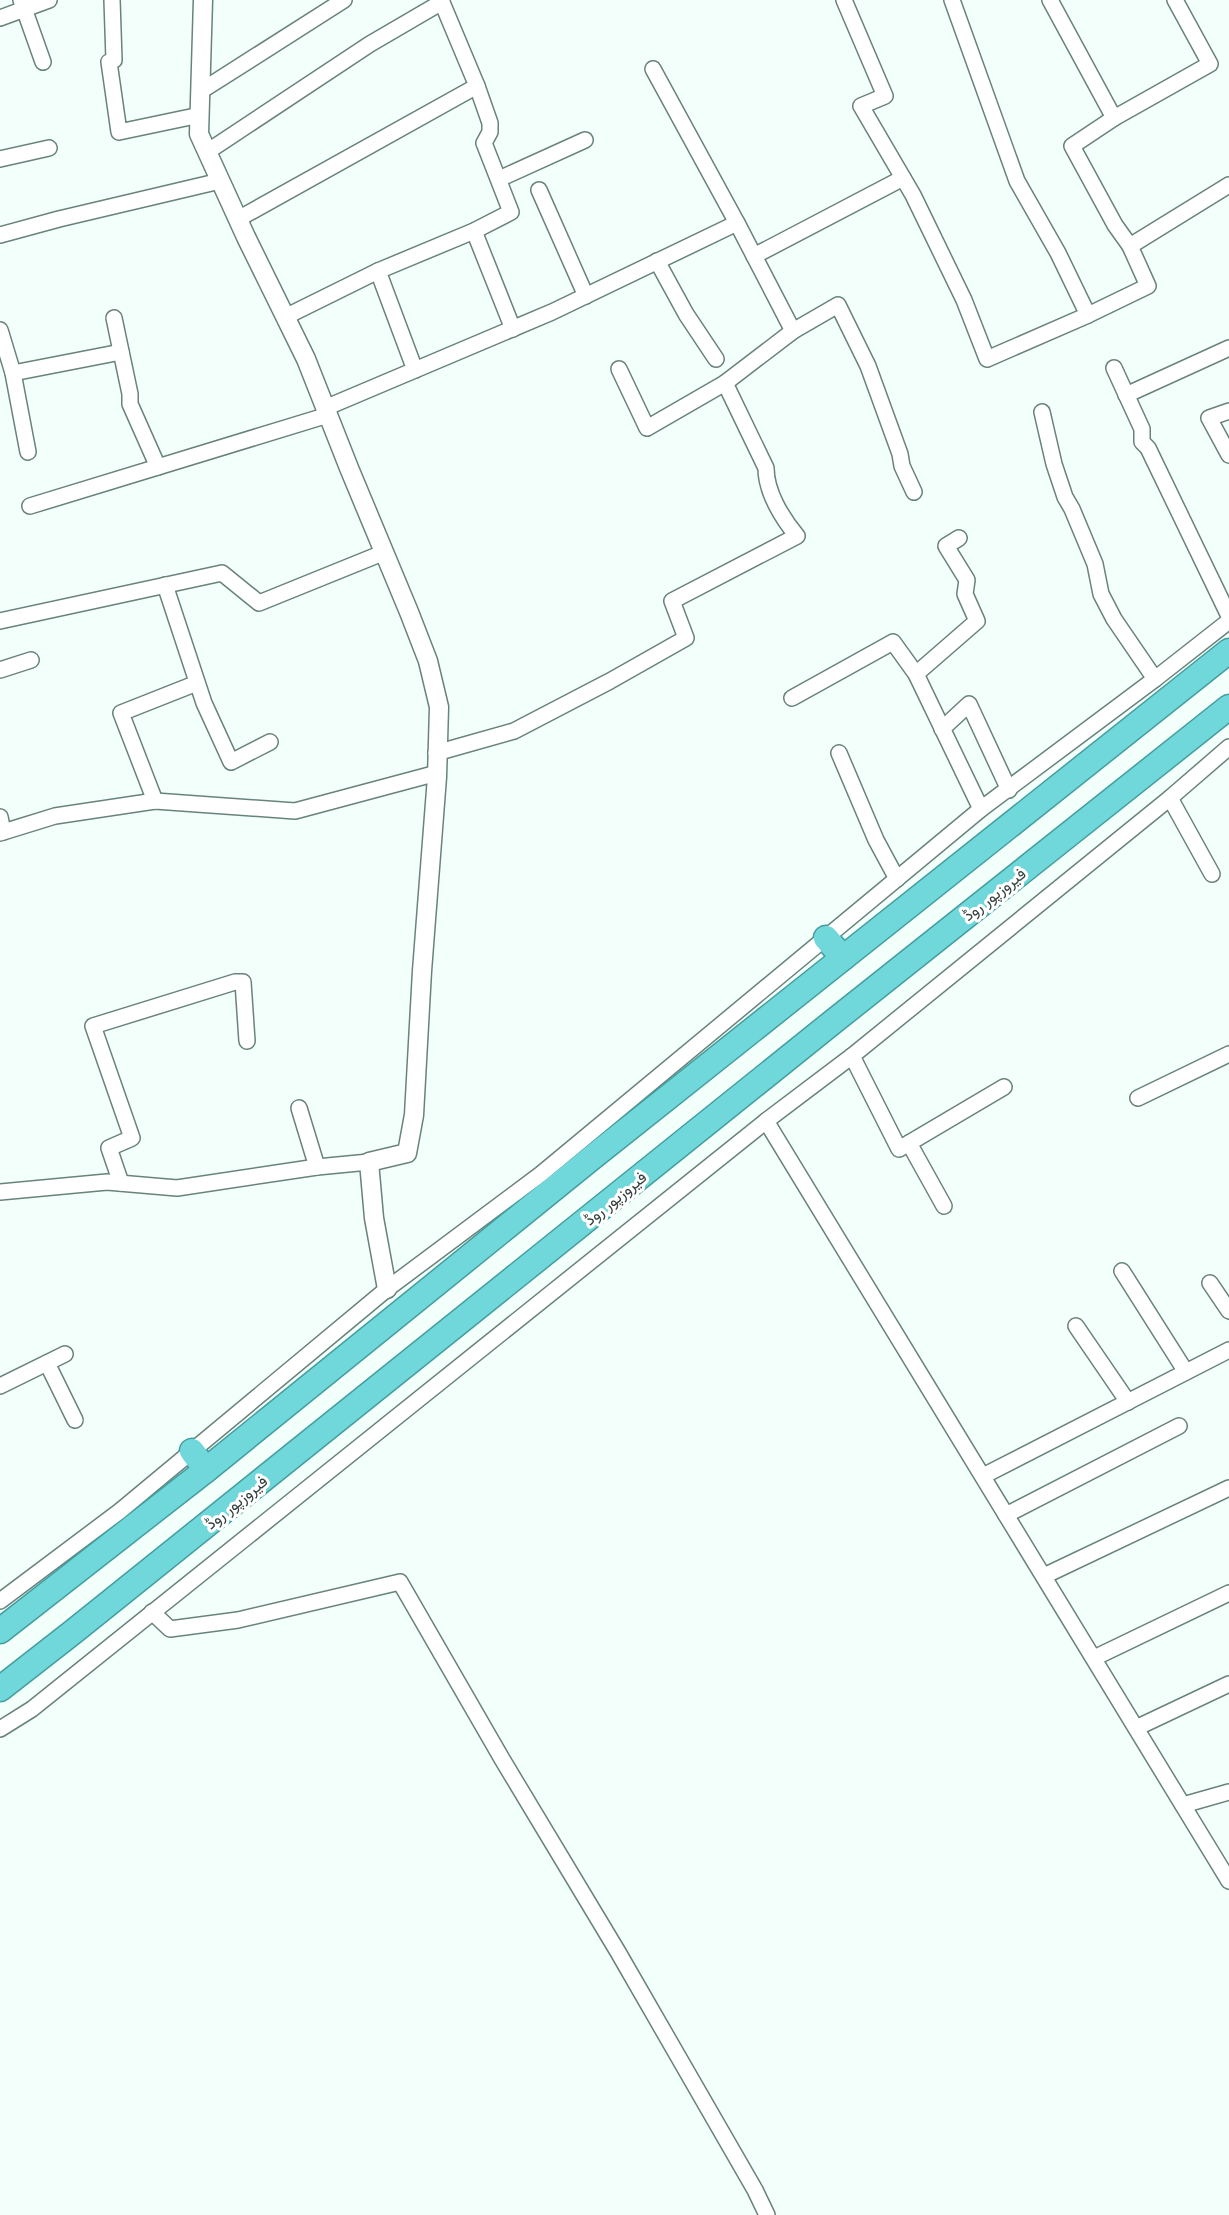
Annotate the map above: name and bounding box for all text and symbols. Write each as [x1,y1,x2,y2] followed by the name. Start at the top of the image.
[959,864,1031,926] street label: فیروزپور روڈ
[580,1168,652,1231] street label: فیروزپور روڈ
[201,1472,273,1535] street label: فیروزپور روڈ

